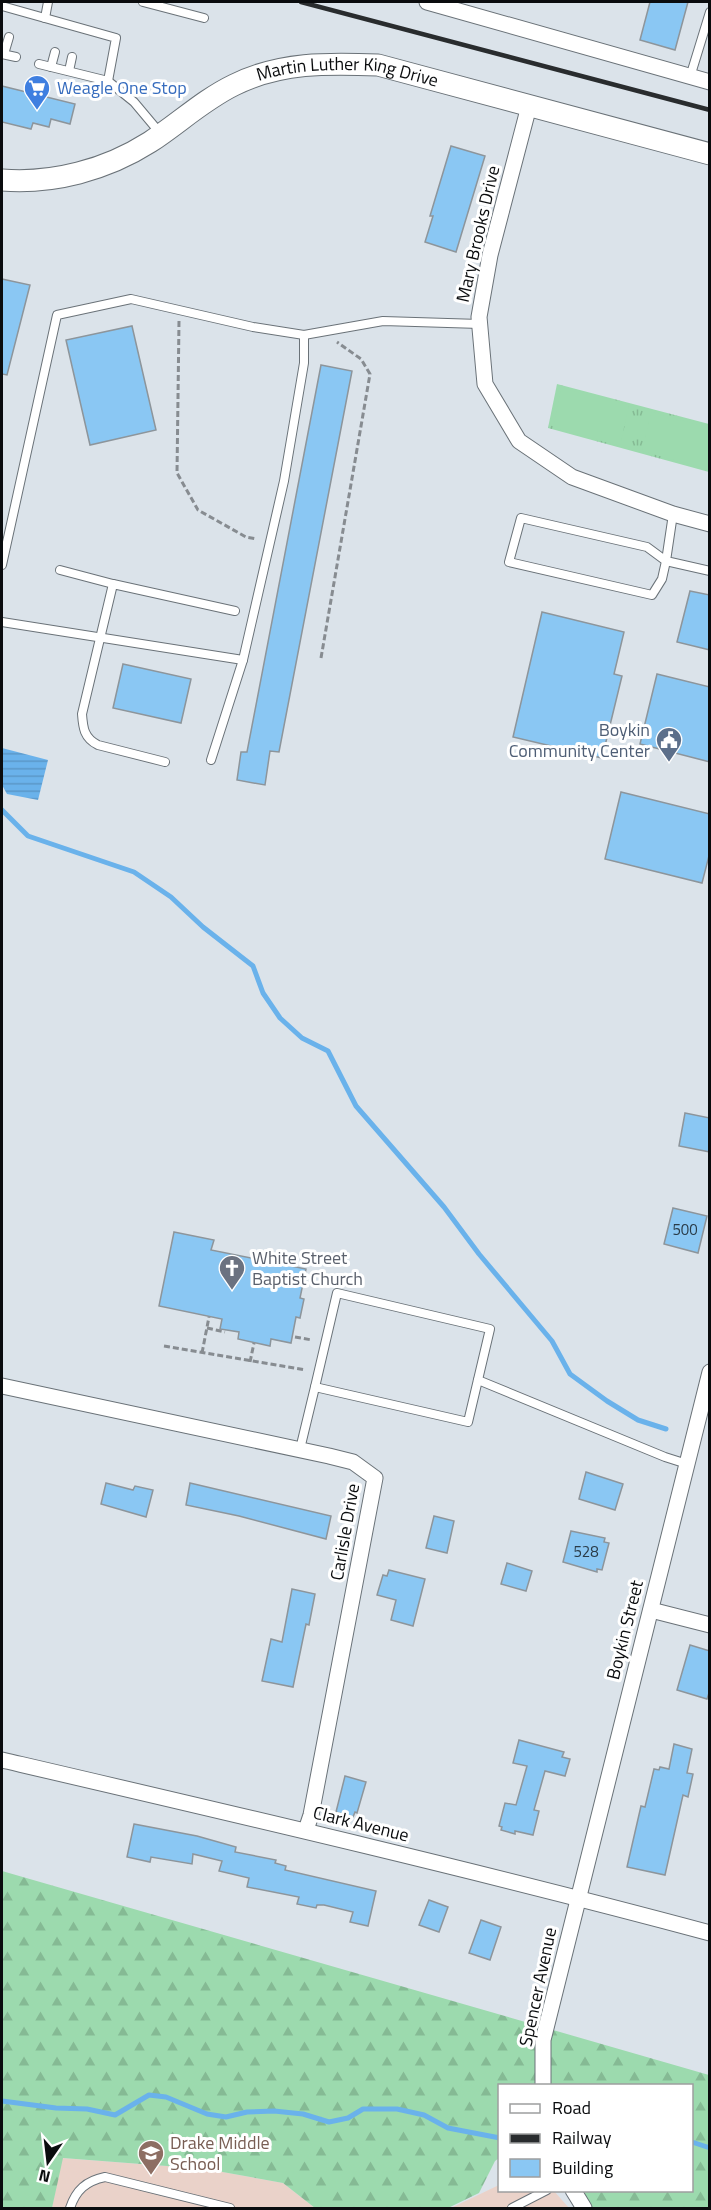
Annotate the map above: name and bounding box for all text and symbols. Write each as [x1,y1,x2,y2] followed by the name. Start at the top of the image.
[253,50,442,94] street label: Martin Luther King Drive
[22,73,52,111] supermarket icon: Weagle One Stop
[57,74,187,101] place label: Weagle One Stop
[449,163,506,305] street label: Mary Brooks Drive
[509,716,650,764] place label: Boykin Community Center
[654,725,684,763] public building icon: Boykin Community Center
[672,1218,698,1241] house number: 500
[252,1244,363,1292] place label: White Street Baptist Church
[217,1253,247,1291] church icon: White Street Baptist Church
[323,1481,366,1583] street label: Carlisle Drive
[573,1540,599,1563] house number: 528
[599,1577,650,1682] street label: Boykin Street
[310,1799,412,1848] street label: Clark Avenue
[512,1925,563,2049] street label: Spencer Avenue
[498,2084,693,2192] legend
[552,2094,591,2121] text: Road
[552,2124,612,2151] text: Railway
[170,2129,270,2177] place label: Drake Middle School
[18,2132,78,2192] north arrow
[136,2138,166,2176] school or university icon: Drake Middle School
[552,2154,613,2181] text: Building
[36,2164,53,2190] text: N

